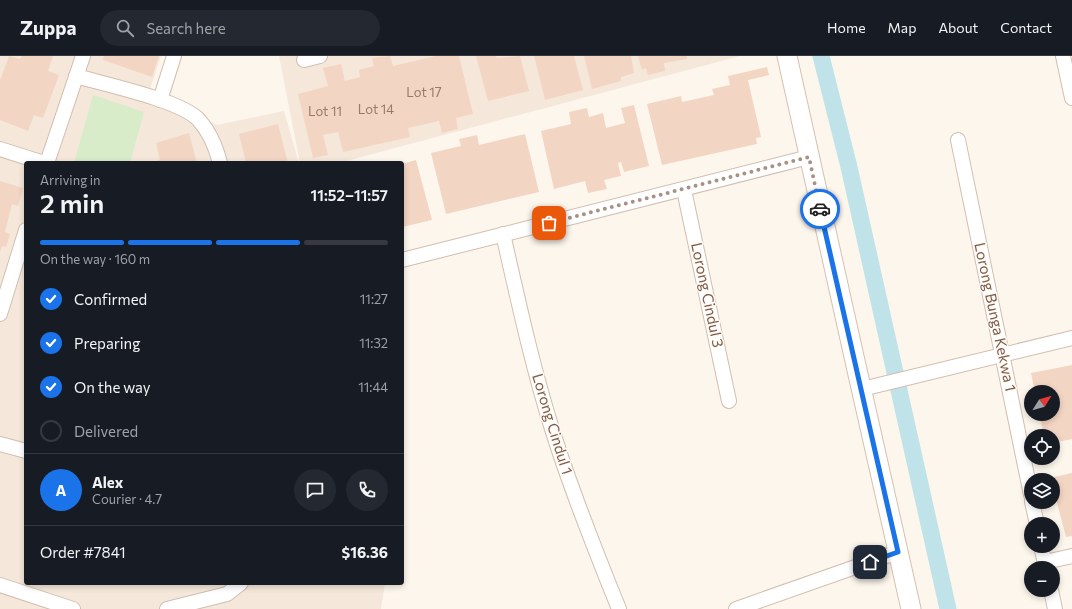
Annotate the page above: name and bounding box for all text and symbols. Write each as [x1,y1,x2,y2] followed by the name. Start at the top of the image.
[100,10,380,46] search box
[20,16,76,39] text: Zuppa
[114,17,136,39] icon: search
[146,19,226,37] text: Search here
[827,19,866,36] text: Home
[888,19,916,36] text: Map
[938,19,978,36] text: About
[1000,19,1052,36] text: Contact
[406,84,442,100] house number: Lot 17
[358,101,394,117] house number: Lot 14
[308,103,342,119] house number: Lot 11
[40,172,100,188] text: Arriving in
[311,186,388,204] text: 11:52–11:57
[40,187,104,218] text: 2 min
[800,189,840,229] courier
[809,198,831,220] icon: car
[532,206,566,240] pin
[538,212,560,234] icon: bag
[688,241,728,349] street label: Lorong Cindul 3
[971,241,1021,393] street label: Lorong Bunga Kekwa 1
[40,251,150,267] text: On the way · 160 m
[40,288,62,310] icon: check
[74,290,147,308] text: Confirmed
[360,291,388,307] text: 11:27
[40,332,62,354] icon: check
[74,334,140,352] text: Preparing
[359,335,388,351] text: 11:32
[529,371,577,476] street label: Lorong Cindul 1
[40,376,62,398] icon: check
[74,378,151,396] text: On the way
[358,379,388,395] text: 11:44
[1024,385,1060,421] north arrow
[1024,385,1060,597] map controls
[74,422,138,440] text: Delivered
[1024,429,1060,465] button: locate
[294,469,336,511] button: chat
[346,469,388,511] button: phone
[92,473,123,491] text: Alex
[1024,473,1060,509] button: layers
[56,481,66,499] text: A
[92,491,162,507] text: Courier · 4.7
[1024,517,1060,553] button: +
[40,543,126,561] text: Order #7841
[342,543,388,561] text: $16.36
[853,545,887,579] pin
[859,551,881,573] icon: home
[1024,561,1060,597] button: −

